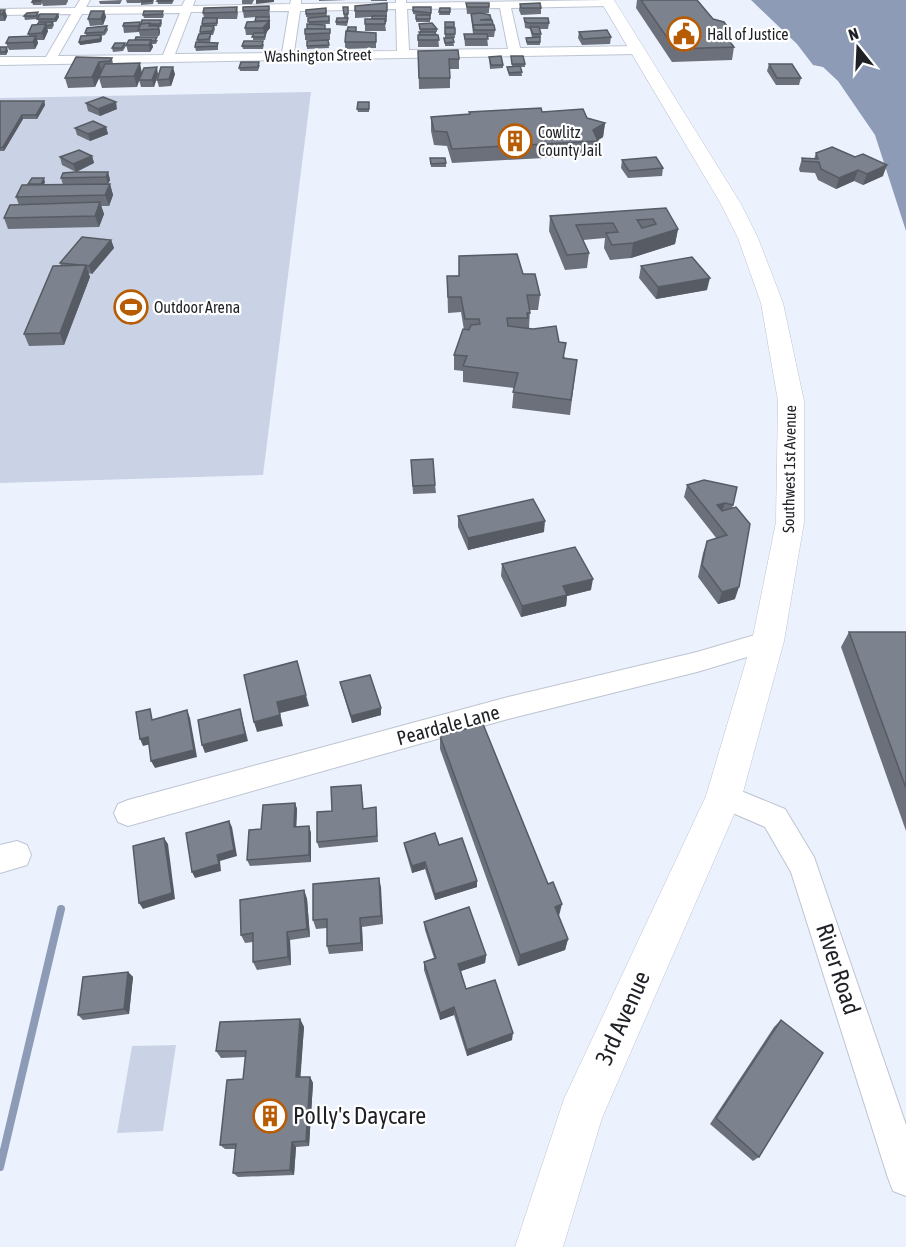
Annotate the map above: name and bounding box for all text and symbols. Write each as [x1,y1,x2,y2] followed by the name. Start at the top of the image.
[666,16,702,52] public building icon: Hall of Justice
[828,18,888,78] north arrow
[846,24,861,44] text: N
[707,25,789,43] place label: Hall of Justice
[264,45,372,66] street label: Washington Street
[497,123,533,159] building icon: Cowlitz County Jail
[538,123,603,160] place label: Cowlitz County Jail
[113,289,149,325] sports icon: Outdoor Arena
[154,298,240,316] place label: Outdoor Arena
[779,405,799,533] street label: Southwest 1st Avenue
[394,700,502,749] street label: Peardale Lane
[811,920,866,1018] street label: River Road
[590,967,655,1069] street label: 3rd Avenue
[252,1098,288,1134] building icon: Polly's Daycare
[293,1102,426,1129] place label: Polly's Daycare

